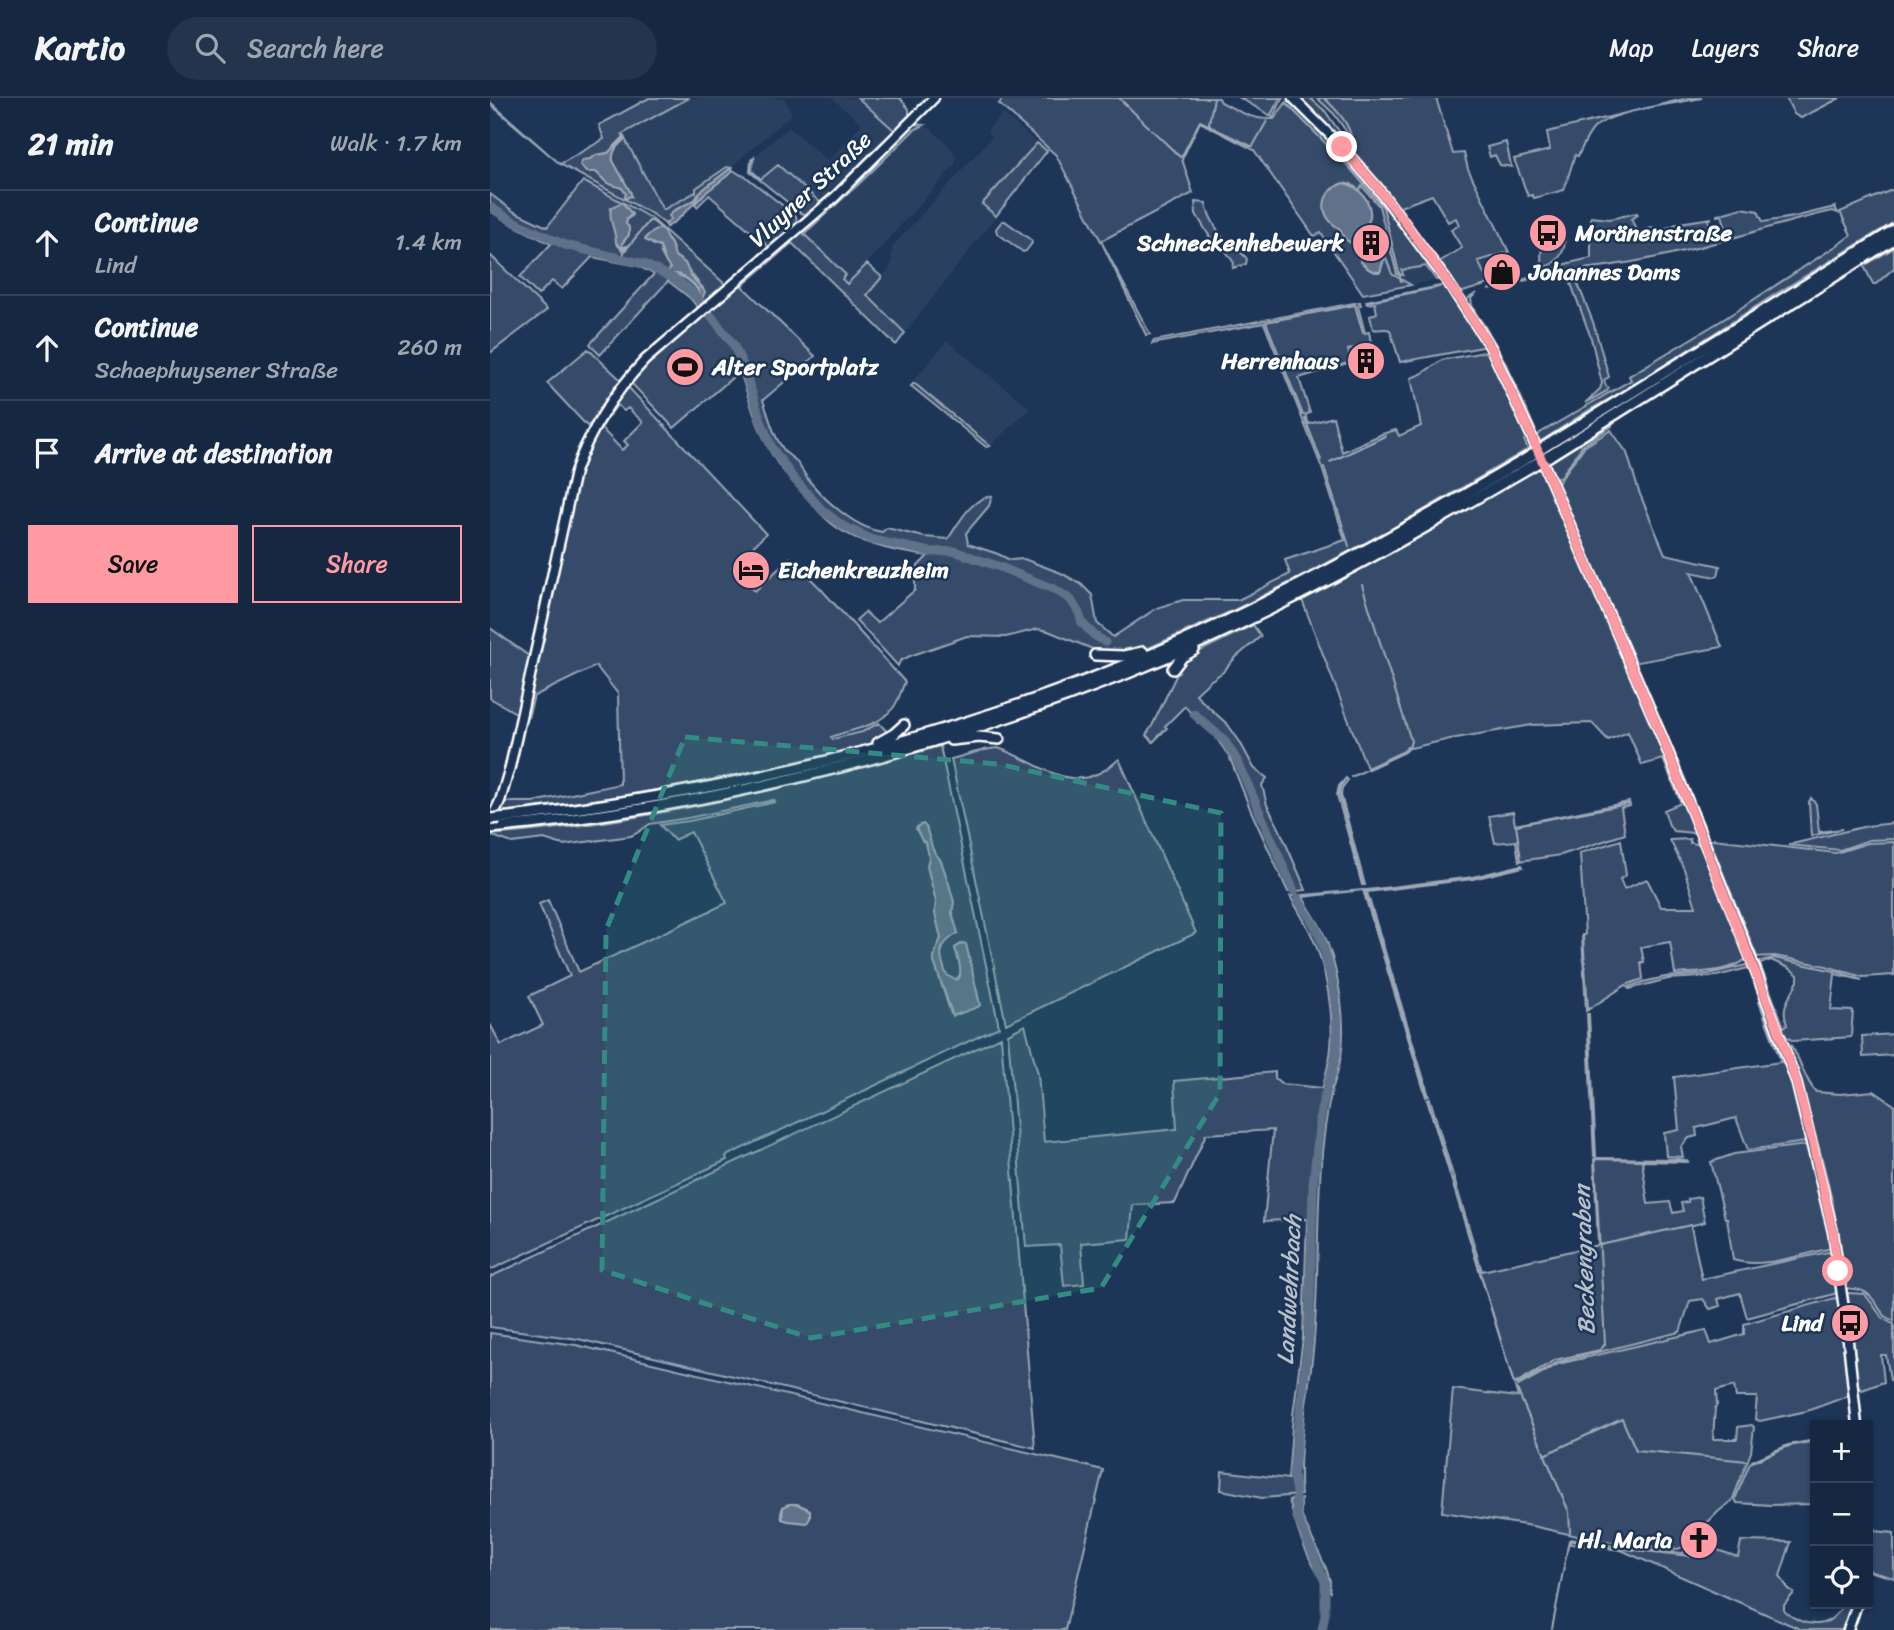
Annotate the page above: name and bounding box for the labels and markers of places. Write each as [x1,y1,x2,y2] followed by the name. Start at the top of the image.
[1527,212,1569,254] bus stop icon: Moränenstraße
[1574,213,1733,254] place label: Moränenstraße
[1350,222,1392,264] building icon: Schneckenhebewerk
[1136,223,1345,264] place label: Schneckenhebewerk
[1481,251,1523,293] shop icon: Johannes Dams
[1527,252,1681,293] place label: Johannes Dams
[1345,340,1387,382] building icon: Herrenhaus
[1220,341,1339,382] place label: Herrenhaus
[664,346,706,388] sports icon: Alter Sportplatz
[711,347,879,388] place label: Alter Sportplatz
[730,549,772,591] hotel icon: Eichenkreuzheim
[778,550,949,591] place label: Eichenkreuzheim
[1829,1302,1871,1344] bus stop icon: Lind
[1782,1303,1825,1344] place label: Lind
[1678,1519,1720,1561] church icon: Hl. Maria
[1577,1520,1672,1561] place label: Hl. Maria

